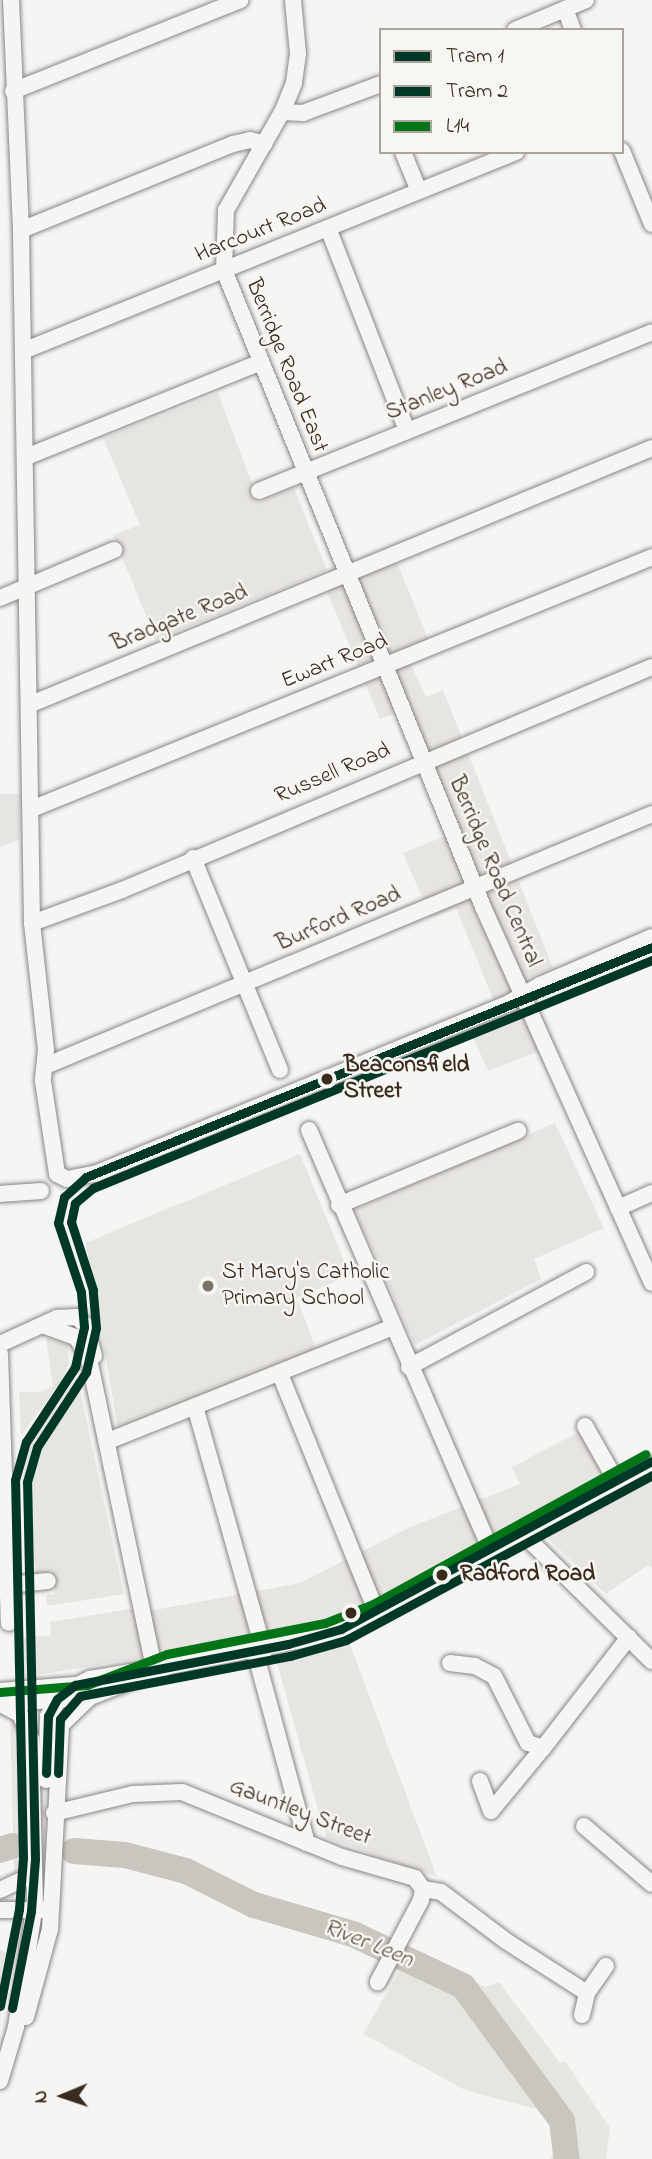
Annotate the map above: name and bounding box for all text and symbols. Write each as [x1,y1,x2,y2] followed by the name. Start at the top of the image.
[379,28,624,154] legend
[446,42,504,72] text: Tram 1
[446,77,508,107] text: Tram 2
[446,112,469,142] text: L14
[191,192,331,270] street label: Harcourt Road
[239,275,333,457] street label: Berridge Road East
[382,354,512,428] street label: Stanley Road
[108,579,252,659] street label: Bradgate Road
[278,628,392,696] street label: Ewart Road
[271,737,395,811] street label: Russell Road
[441,772,547,972] street label: Berridge Road Central
[272,881,406,959] street label: Burford Road
[344,1052,469,1106] place label: Beaconsfield Street
[316,1068,338,1090] marker: Beaconsfield Street
[222,1259,390,1313] place label: St Mary's Catholic Primary School
[200,1278,216,1294] marker: St Mary's Catholic Primary School
[460,1561,595,1589] place label: Radford Road
[431,1564,453,1586] marker: Radford Road
[344,1606,358,1620] unlabelled marker
[225,1773,375,1853] street label: Gauntley Street
[319,1913,417,1975] water label: River Leen
[28,2061,98,2131] north arrow
[28,2090,55,2104] text: N

